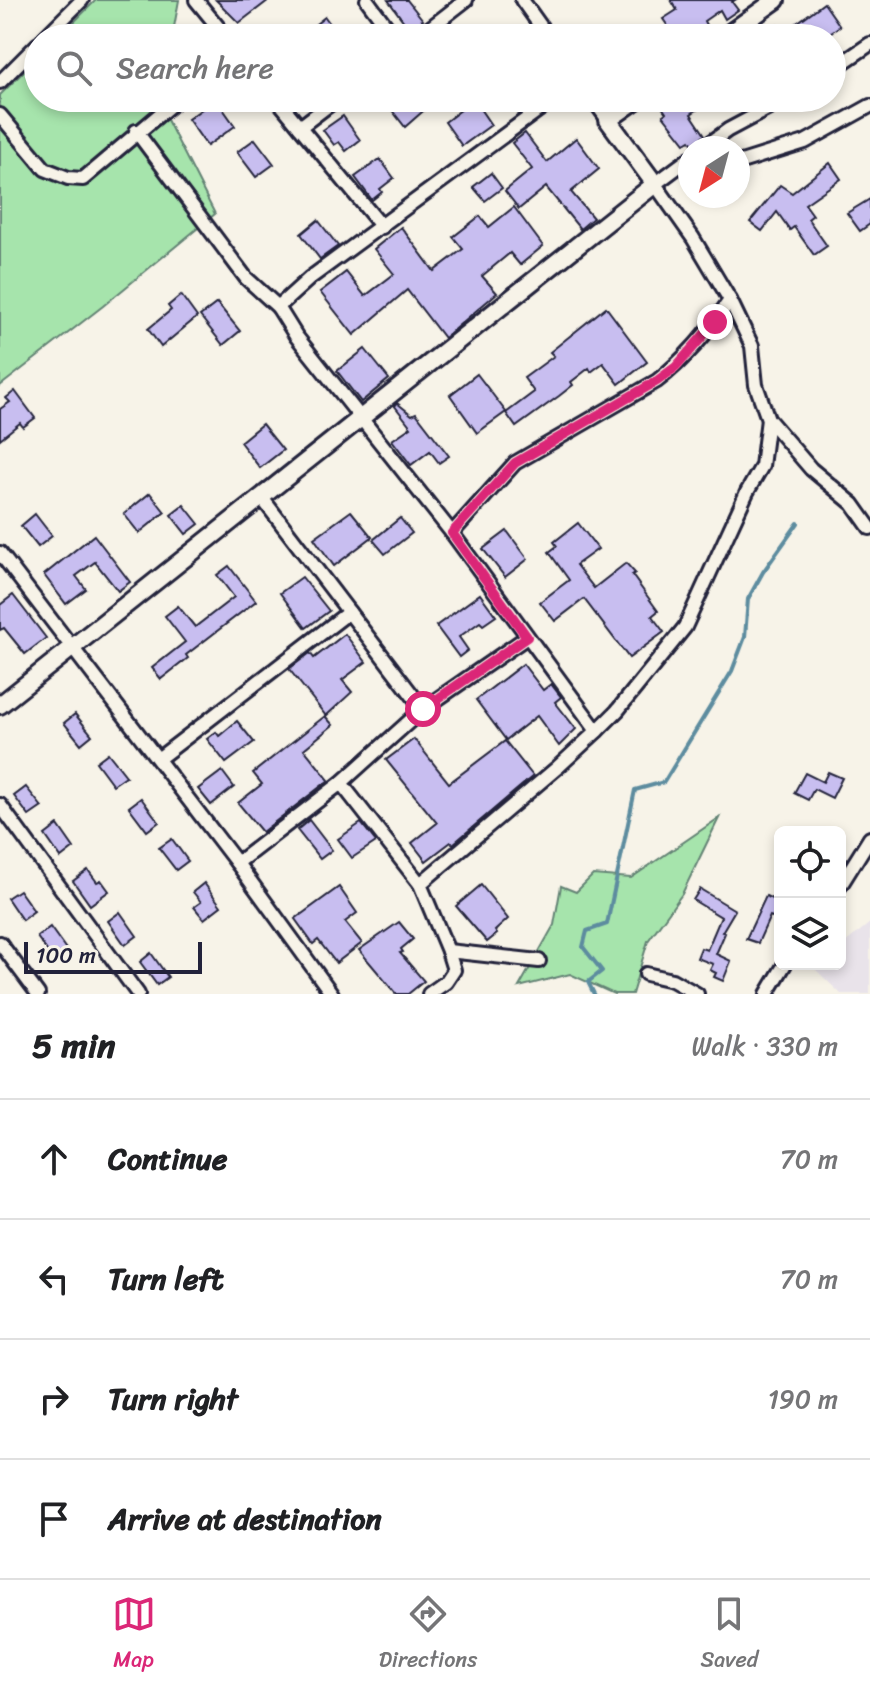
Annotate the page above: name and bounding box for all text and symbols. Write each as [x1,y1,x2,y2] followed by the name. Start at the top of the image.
[24,24,846,112] search box
[116,41,274,95] text: Search here
[52,46,96,90] icon: search
[678,136,750,208] north arrow
[697,304,733,340] route end
[405,691,441,727] route start
[774,826,846,970] map controls
[774,826,846,898] button: locate
[774,898,846,970] button: layers
[36,936,96,975] text: 100 m
[24,938,202,974] scale bar
[32,1016,115,1076] text: 5 min
[691,1023,838,1069] text: Walk · 330 m
[108,1132,227,1186] text: Continue
[780,1136,838,1182] text: 70 m
[32,1137,76,1181] icon: ahead
[108,1252,224,1306] text: Turn left
[780,1256,838,1302] text: 70 m
[32,1257,76,1301] icon: left
[108,1372,238,1426] text: Turn right
[768,1376,838,1422] text: 190 m
[32,1377,76,1421] icon: right
[108,1492,382,1546] text: Arrive at destination
[32,1497,76,1541] icon: arrive
[112,1592,156,1679] tab: Map
[379,1592,477,1679] tab: Directions
[700,1592,758,1679] tab: Saved

